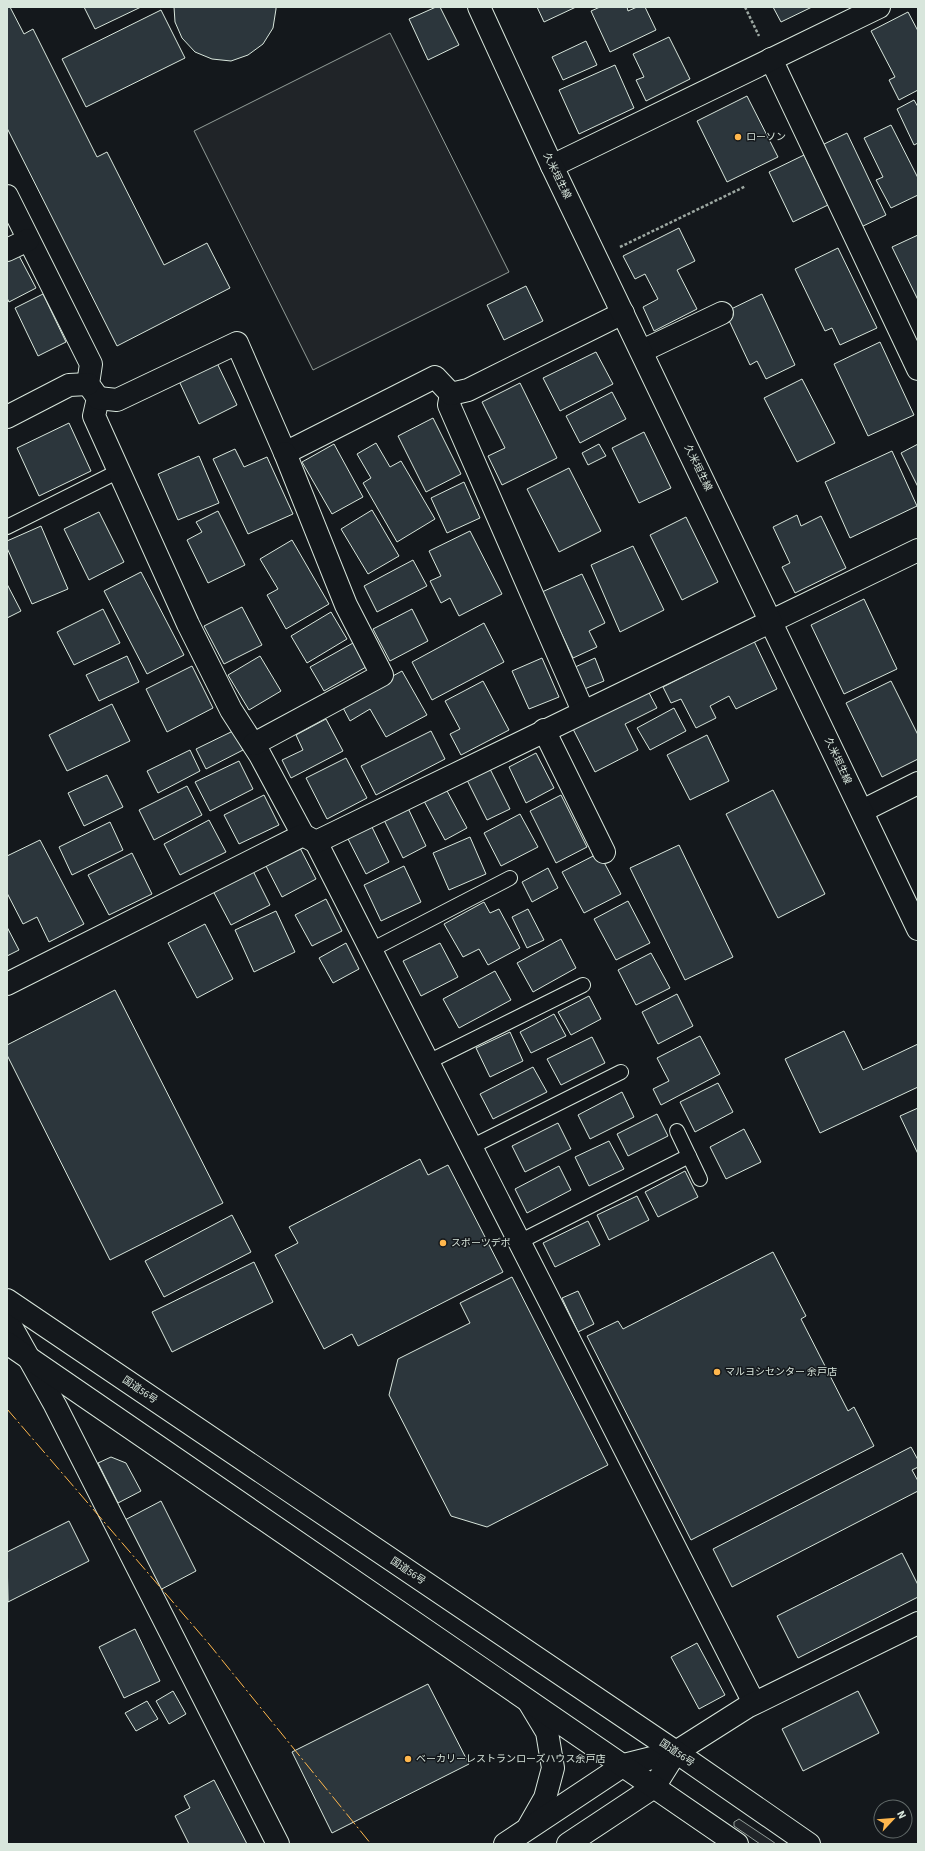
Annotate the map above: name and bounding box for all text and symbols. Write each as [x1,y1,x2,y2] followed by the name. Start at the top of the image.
[746,130,786,144] place label: ローソン
[733,132,743,142] marker: ローソン
[540,150,574,202] street label: 久米垣生線
[681,442,715,494] street label: 久米垣生線
[821,735,855,787] street label: 久米垣生線
[451,1236,511,1250] place label: スポーツデポ
[438,1238,448,1248] marker: スポーツデポ
[725,1365,837,1379] place label: マルヨシセンター 余戸店
[712,1367,722,1377] marker: マルヨシセンター 余戸店
[120,1373,160,1407] street label: 国道56号
[388,1554,428,1588] street label: 国道56号
[657,1736,697,1770] street label: 国道56号
[416,1752,606,1766] place label: ベーカリーレストランローズハウス余戸店
[403,1754,413,1764] marker: ベーカリーレストランローズハウス余戸店
[873,1799,913,1839] north arrow
[893,1808,910,1821] text: N

